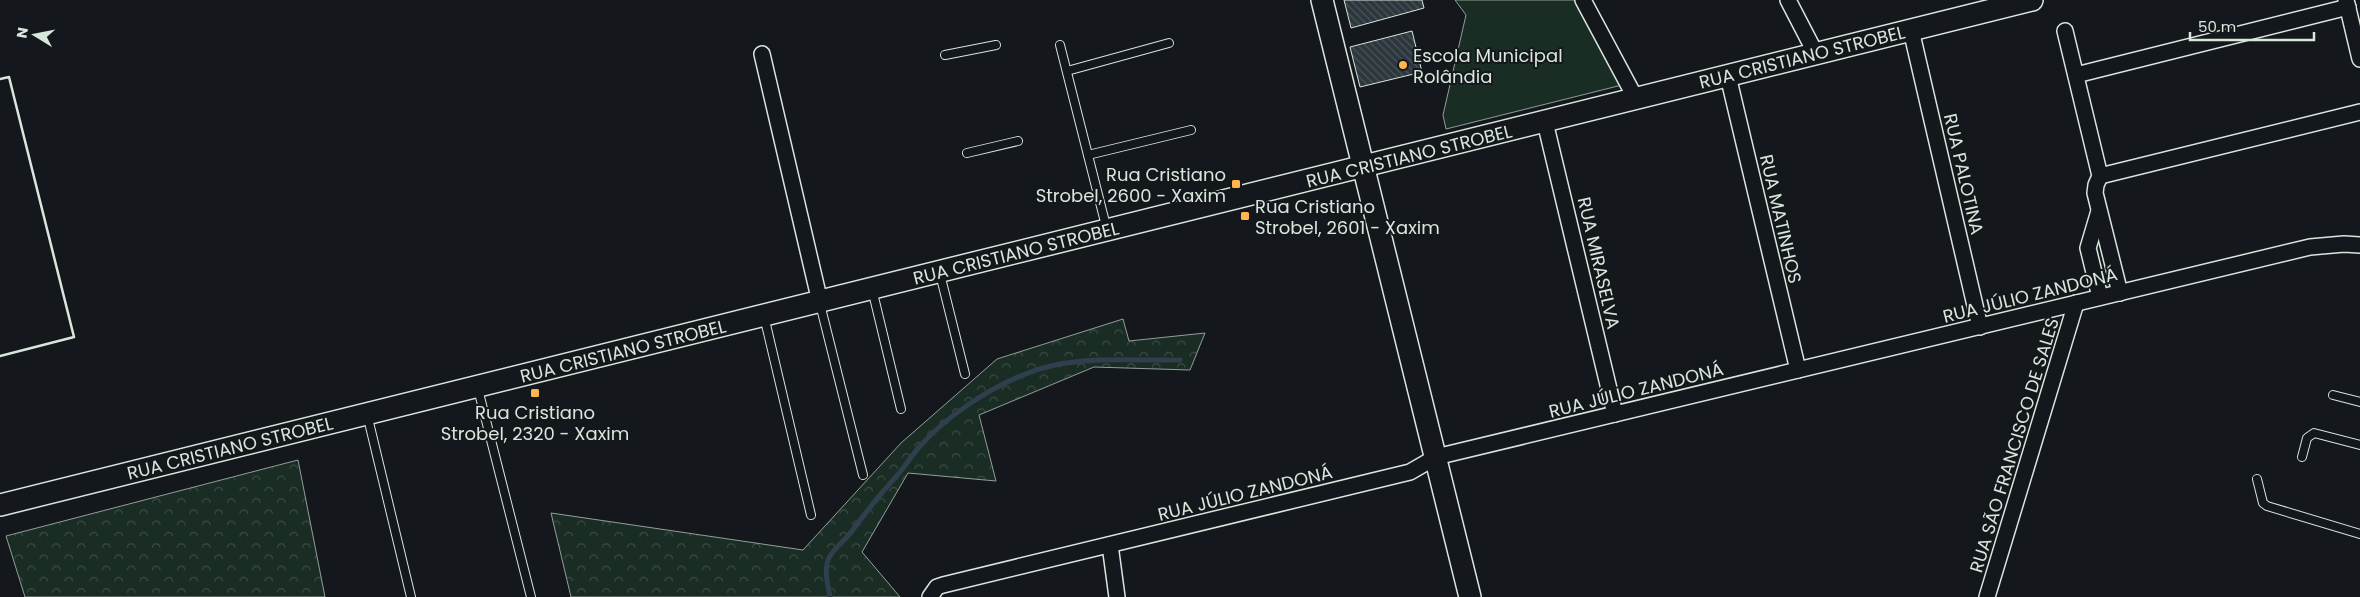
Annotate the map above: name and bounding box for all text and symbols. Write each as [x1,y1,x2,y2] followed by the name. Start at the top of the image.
[10,10,60,60] north arrow
[2190,10,2314,42] scale bar
[2198,16,2236,37] text: 50 m
[1697,19,1908,95] street label: RUA CRISTIANO STROBEL
[11,26,33,40] text: N
[1413,43,1563,89] place label: Escola Municipal Rolândia
[1397,59,1409,71] marker: Escola Municipal Rolândia
[1938,111,1990,237] street label: RUA PALOTINA
[1304,118,1515,194] street label: RUA CRISTIANO STROBEL
[1754,152,1808,286] street label: RUA MATINHOS
[1036,162,1226,208] place label: Rua Cristiano Strobel, 2600 - Xaxim
[1230,178,1242,190] marker: Rua Cristiano Strobel, 2600 - Xaxim
[1255,194,1440,240] place label: Rua Cristiano Strobel, 2601 - Xaxim
[1572,194,1626,332] street label: RUA MIRASELVA
[1239,210,1251,222] marker: Rua Cristiano Strobel, 2601 - Xaxim
[911,215,1122,291] street label: RUA CRISTIANO STROBEL
[1940,261,2120,329] street label: RUA JÚLIO ZANDONÁ
[518,313,729,389] street label: RUA CRISTIANO STROBEL
[1963,315,2065,575] street label: RUA SÃO FRANCISCO DE SALES
[1546,356,1726,424] street label: RUA JÚLIO ZANDONÁ
[529,387,541,399] marker: Rua Cristiano Strobel, 2320 - Xaxim
[441,400,629,446] place label: Rua Cristiano Strobel, 2320 - Xaxim
[125,410,336,486] street label: RUA CRISTIANO STROBEL
[1155,459,1335,527] street label: RUA JÚLIO ZANDONÁ

